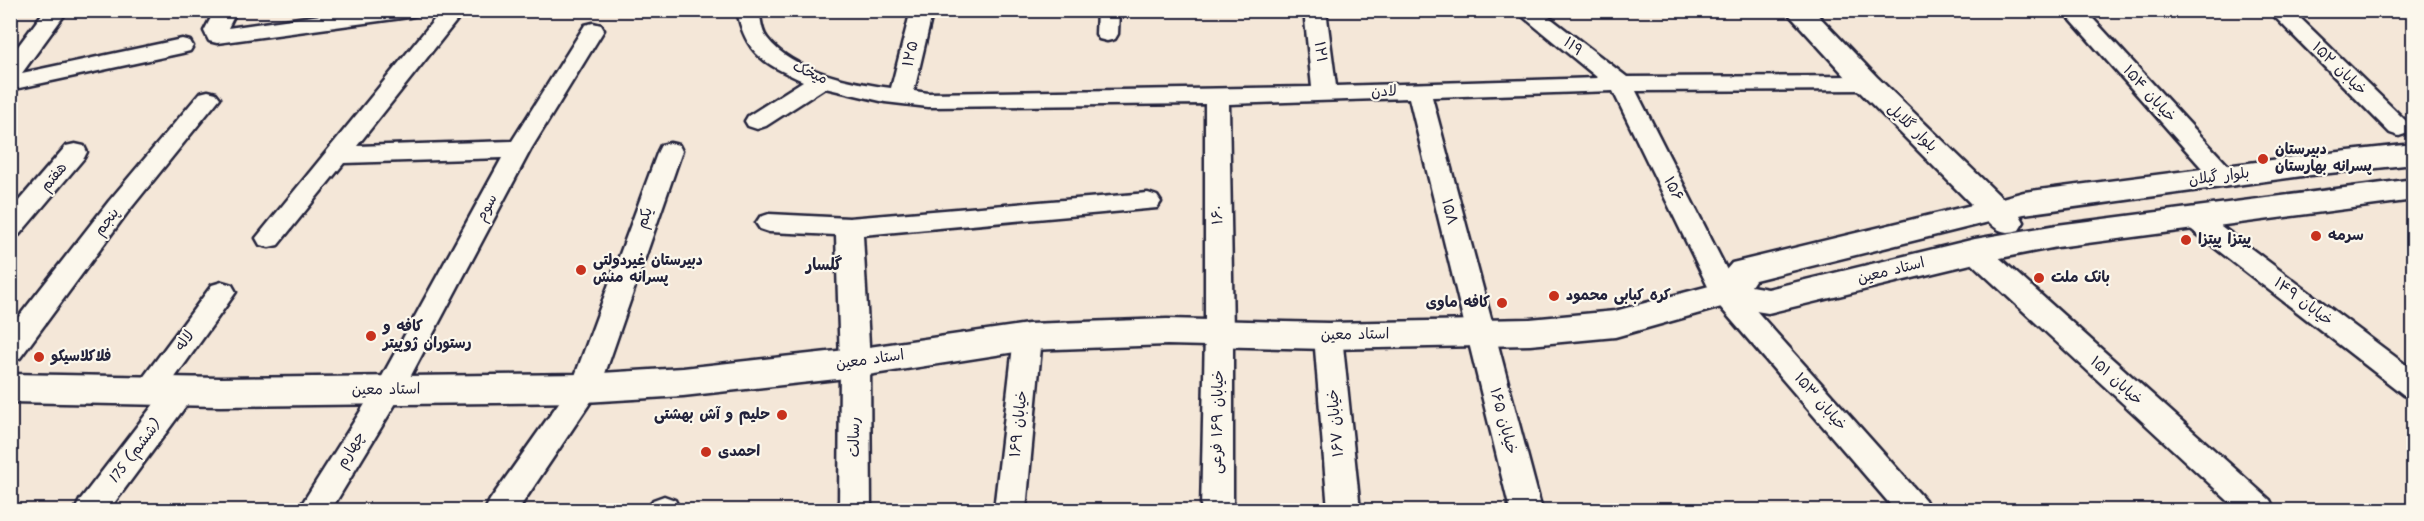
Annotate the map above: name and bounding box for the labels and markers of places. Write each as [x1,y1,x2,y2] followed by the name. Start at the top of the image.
[2275,138,2373,179] place label: دبیرستان پسرانه بهارستان
[2256,152,2270,166] marker: دبیرستان پسرانه بهارستان
[2328,224,2364,248] place label: سرمه
[2198,228,2252,252] place label: پیتزا پیتزا
[2309,229,2323,243] marker: سرمه
[2179,233,2193,247] marker: پیتزا پیتزا
[593,249,703,290] place label: دبیرستان غیردولتی پسرانه منش
[574,263,588,277] marker: دبیرستان غیردولتی پسرانه منش
[2051,266,2110,290] place label: بانک ملت
[2032,271,2046,285] marker: بانک ملت
[1566,284,1671,308] place label: کره کبابی محمود
[1547,289,1561,303] marker: کره کبابی محمود
[1426,291,1490,315] place label: کافه ماوی
[1495,296,1509,310] marker: کافه ماوی
[381,315,472,356] place label: کافه و رستوران ژوپیتر
[364,329,378,343] marker: کافه و رستوران ژوپیتر
[50,345,112,369] place label: فلاکلاسیکو
[32,350,46,364] marker: فلاکلاسیکو
[654,403,770,427] place label: حلیم و آش بهشتی
[775,408,789,422] marker: حلیم و آش بهشتی
[718,440,760,464] place label: احمدی
[699,445,713,459] marker: احمدی

